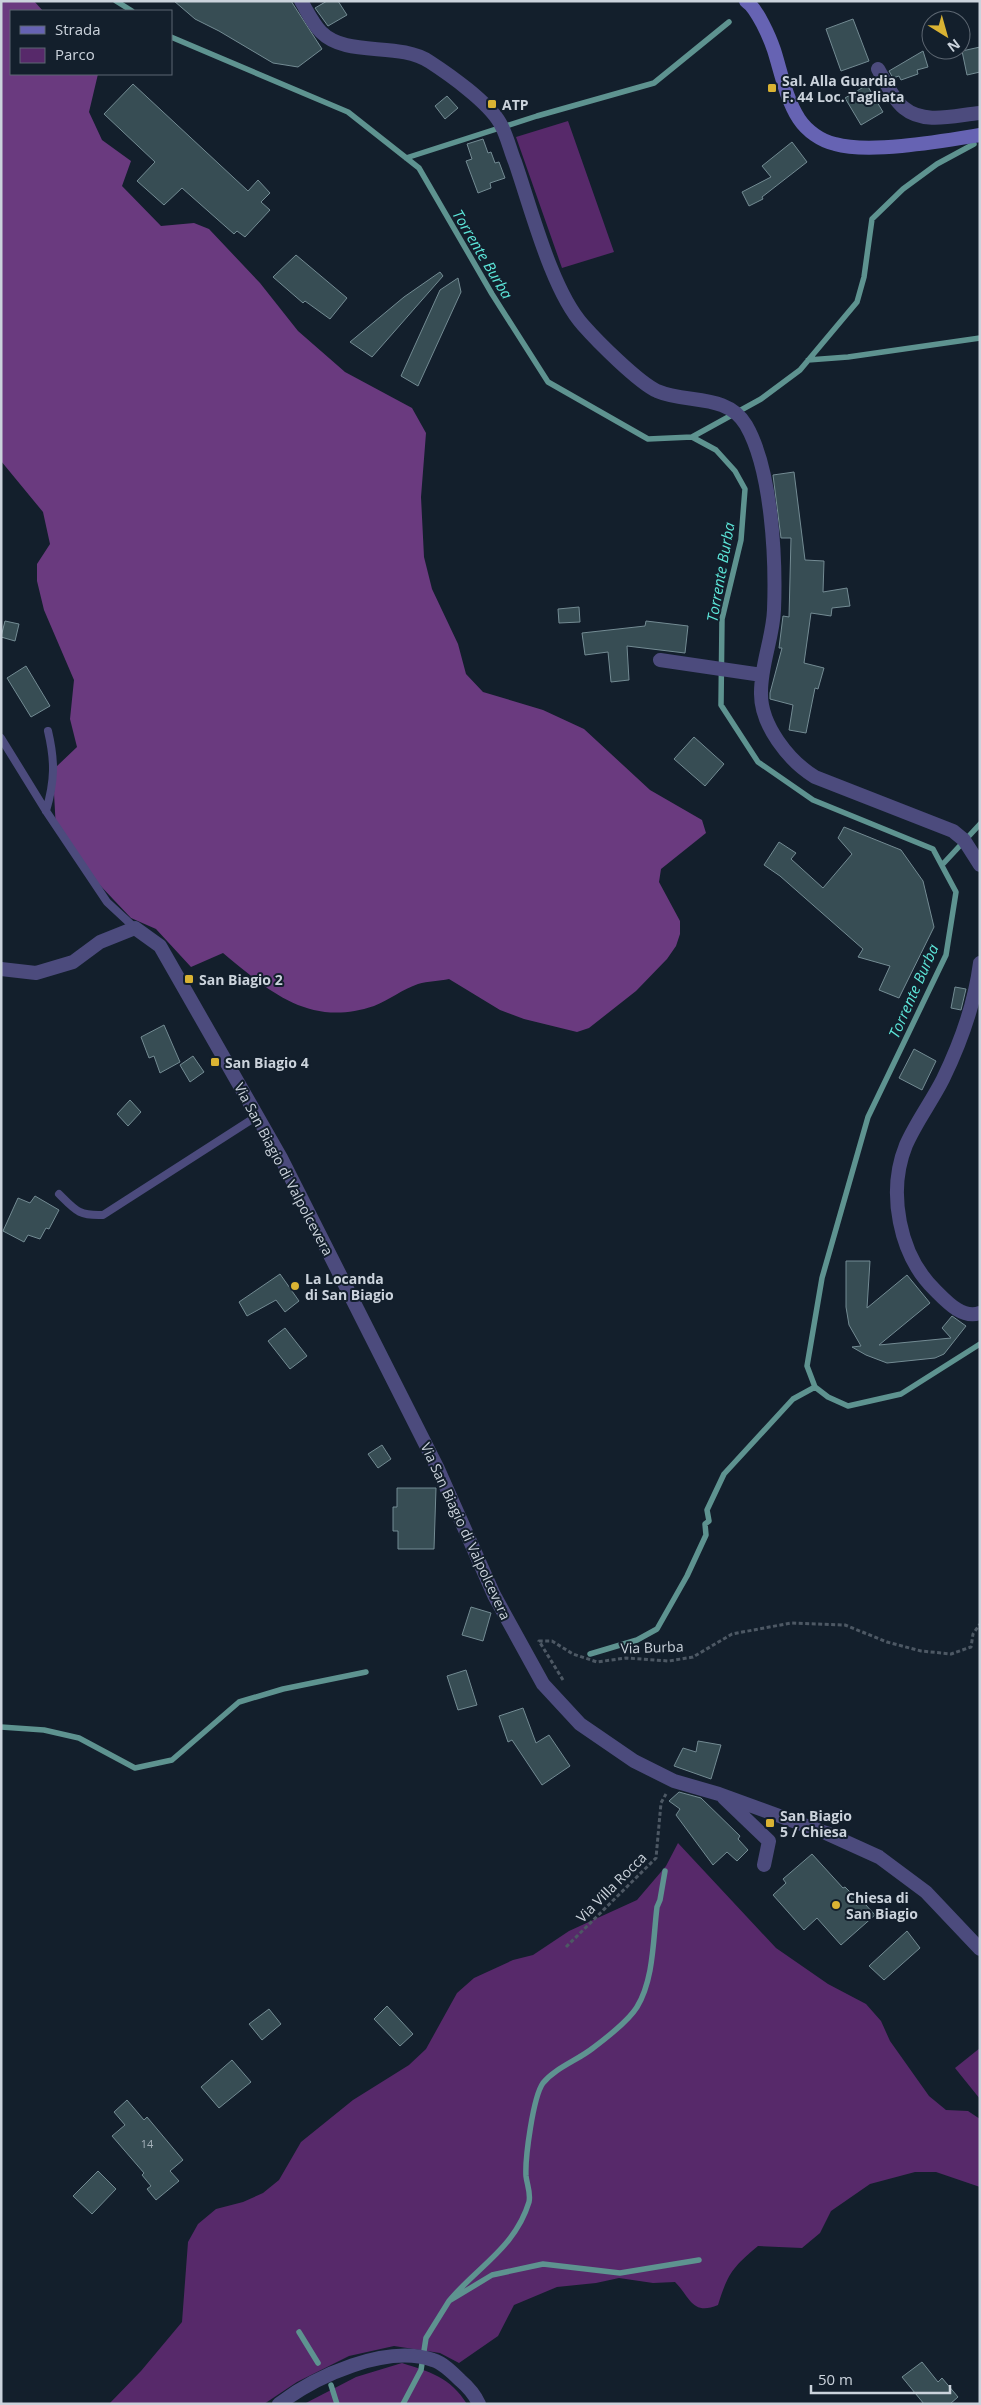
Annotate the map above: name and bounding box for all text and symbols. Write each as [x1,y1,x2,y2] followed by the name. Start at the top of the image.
[10,10,172,75] legend
[921,10,971,60] north arrow
[55,19,101,39] text: Strada
[944,35,964,57] text: N
[55,44,95,64] text: Parco
[782,71,904,106] place label: Sal. Alla Guardia F. 44 Loc. Tagliata
[766,82,778,94] marker: Sal. Alla Guardia F. 44 Loc. Tagliata
[502,95,529,114] place label: ATP
[486,98,498,110] marker: ATP
[448,206,518,303] water label: Torrente Burba
[701,520,739,623] water label: Torrente Burba
[883,940,943,1041] water label: Torrente Burba
[199,970,283,989] place label: San Biagio 2
[183,973,195,985] marker: San Biagio 2
[225,1053,309,1072] place label: San Biagio 4
[209,1056,221,1068] marker: San Biagio 4
[230,1079,338,1259] street label: Via San Biagio di Valpolcevera
[305,1269,394,1304] place label: La Locanda di San Biagio
[289,1280,301,1292] marker: La Locanda di San Biagio
[417,1439,515,1623] street label: Via San Biagio di Valpolcevera
[620,1636,684,1658] street label: Via Burba
[780,1806,852,1841] place label: San Biagio 5 / Chiesa
[764,1817,776,1829] marker: San Biagio 5 / Chiesa
[572,1848,650,1926] street label: Via Villa Rocca
[846,1888,918,1923] place label: Chiesa di San Biagio
[830,1899,842,1911] marker: Chiesa di San Biagio
[141,2136,154,2151] house number: 14
[811,2362,950,2394] scale bar
[818,2369,853,2389] text: 50 m

